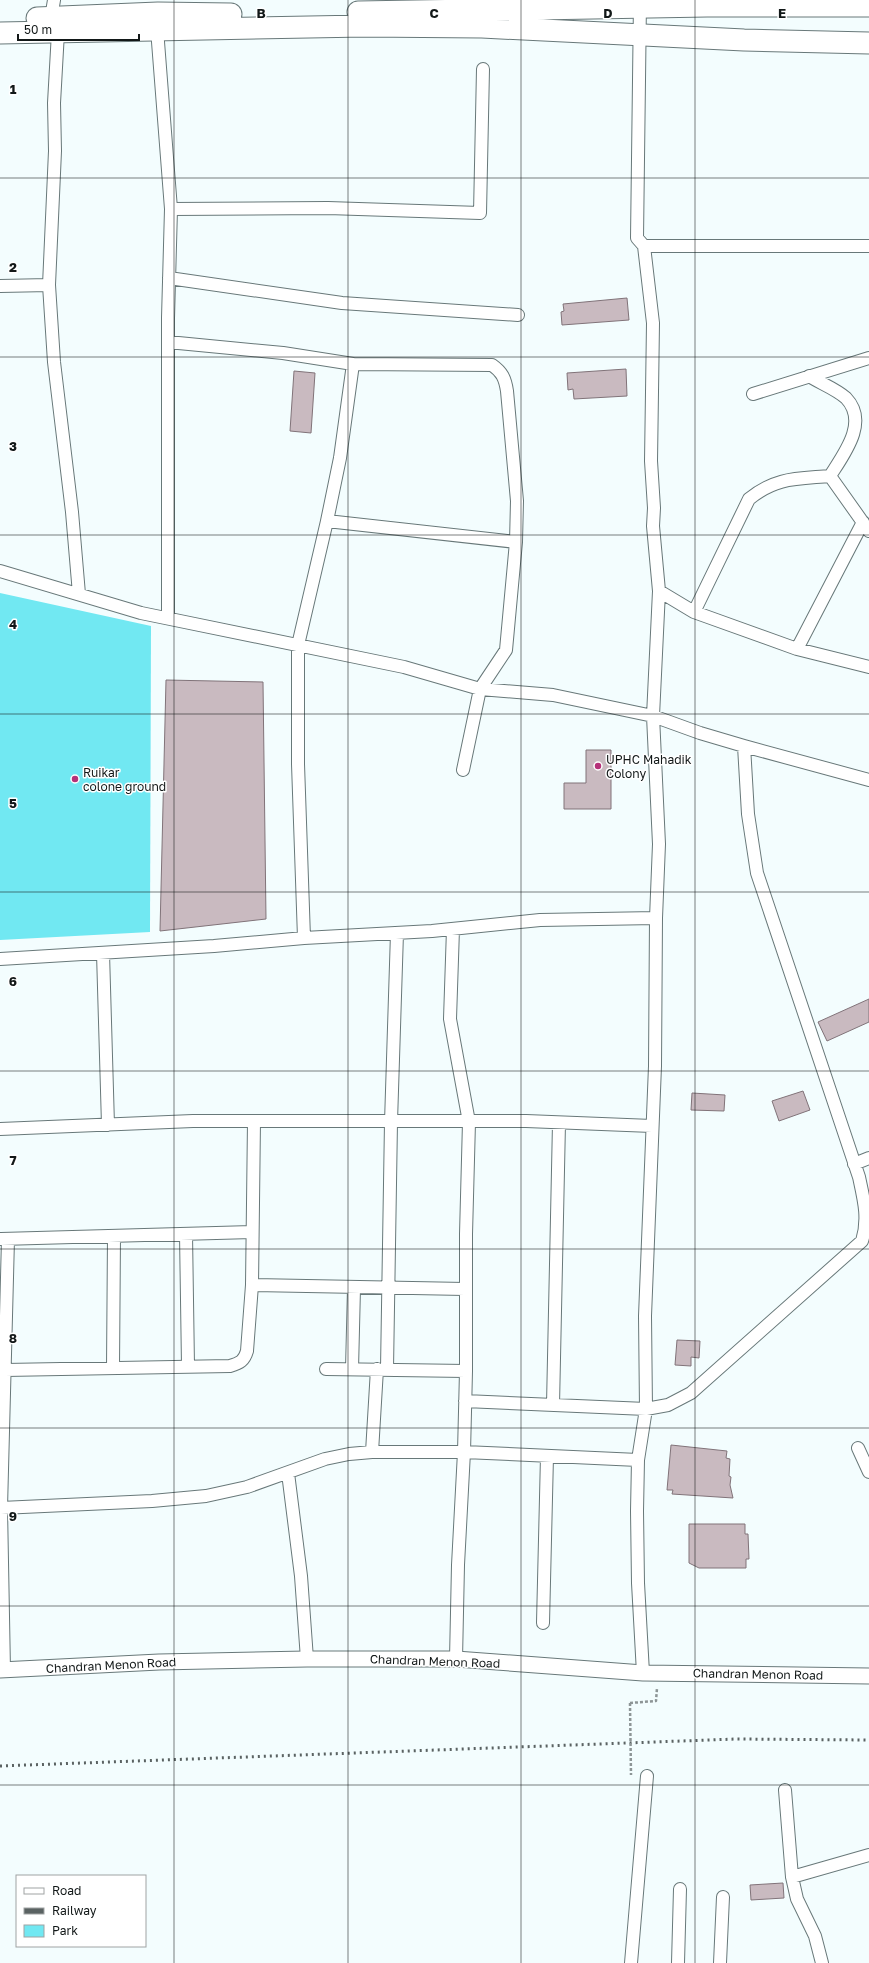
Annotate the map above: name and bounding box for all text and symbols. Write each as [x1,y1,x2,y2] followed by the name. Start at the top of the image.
[256,5,266,21] text: B
[429,5,439,21] text: C
[603,5,613,21] text: D
[778,5,786,21] text: E
[18,16,139,42] scale bar
[24,22,52,37] text: 50 m
[10,81,17,97] text: 1
[9,259,17,275] text: 2
[9,438,17,454] text: 3
[9,616,17,632] text: 4
[606,752,692,781] place label: UPHC Mahadik Colony
[593,761,603,771] marker: UPHC Mahadik Colony
[83,765,166,794] place label: Ruikar colone ground
[70,774,80,784] marker: Ruikar colone ground
[9,795,17,811] text: 5
[9,973,17,989] text: 6
[9,1152,17,1168] text: 7
[9,1330,17,1346] text: 8
[9,1508,17,1524] text: 9
[370,1651,500,1671] street label: Chandran Menon Road
[45,1654,177,1676] street label: Chandran Menon Road
[693,1665,823,1683] street label: Chandran Menon Road
[16,1875,146,1947] legend
[52,1883,81,1898] text: Road
[52,1903,97,1918] text: Railway
[52,1923,78,1938] text: Park

